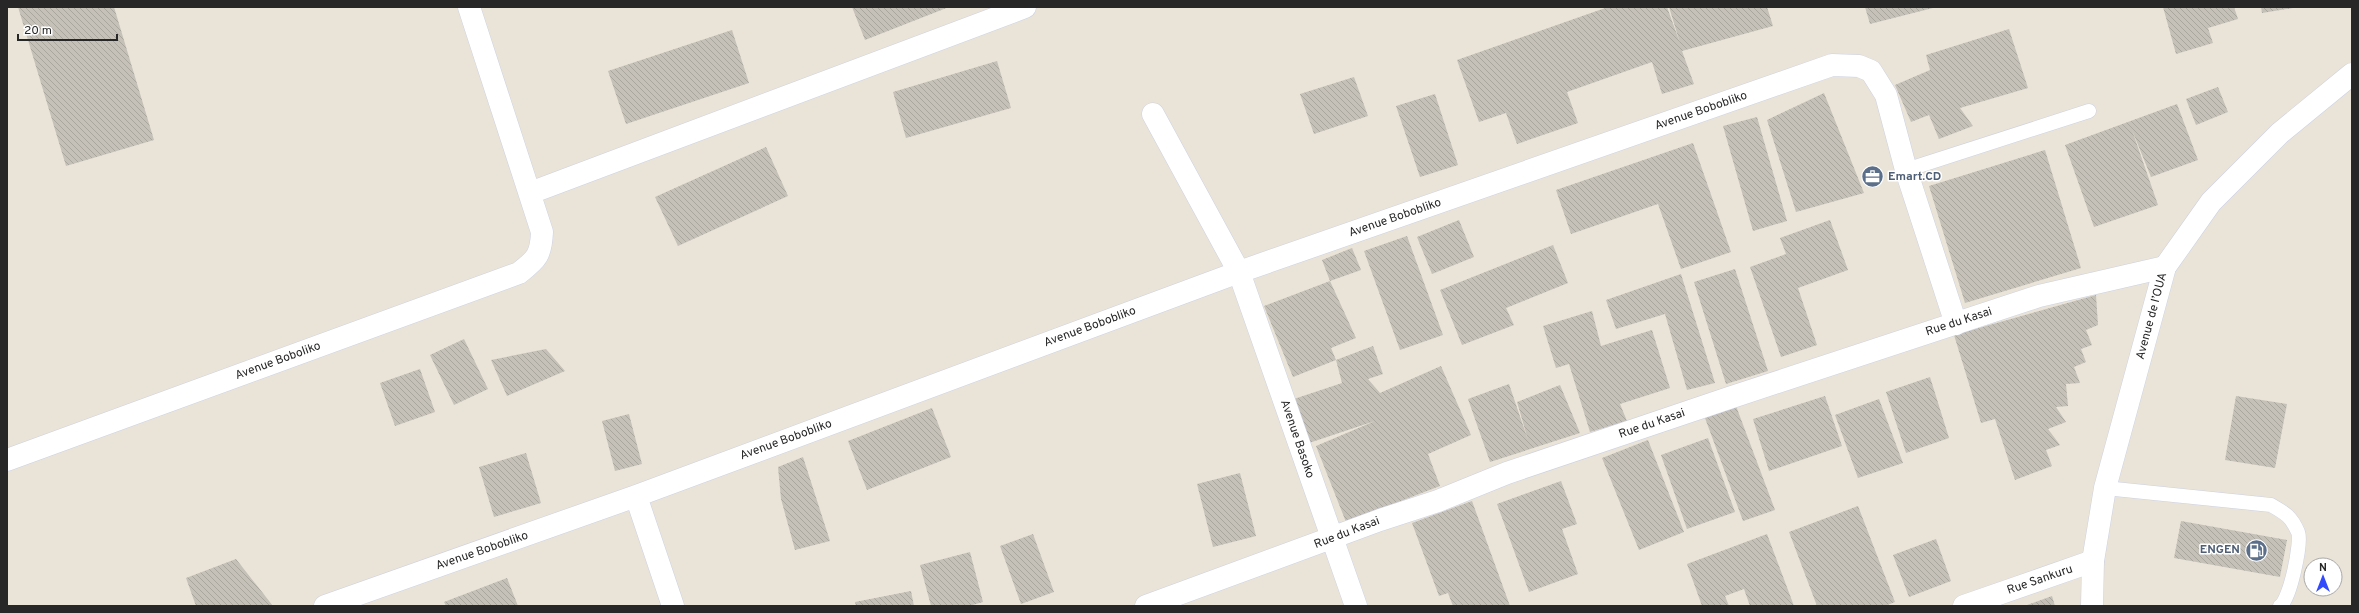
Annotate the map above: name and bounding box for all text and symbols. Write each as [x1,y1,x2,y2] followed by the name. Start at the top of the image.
[18,16,117,42] scale bar
[24,23,52,39] text: 20 m
[1653,88,1750,134] street label: Avenue Bobobliko
[1859,164,1885,190] office icon: Emart.CD
[1888,169,1941,185] place label: Emart.CD
[1347,195,1444,241] street label: Avenue Bobobliko
[2133,271,2171,361] street label: Avenue de l’OUA
[1042,303,1139,351] street label: Avenue Bobobliko
[1924,304,1994,340] street label: Rue du Kasai
[233,338,323,384] street label: Avenue Boboliko
[1276,398,1318,481] street label: Avenue Basoko
[1617,405,1687,443] street label: Rue du Kasai
[738,416,835,464] street label: Avenue Bobobliko
[1312,513,1382,553] street label: Rue du Kasai
[434,528,531,574] street label: Avenue Bobobliko
[2243,537,2269,563] fuel station icon: ENGEN
[2200,542,2240,558] place label: ENGEN
[2303,557,2343,597] north arrow
[2005,561,2075,599] street label: Rue Sankuru
[2319,561,2327,575] text: N

